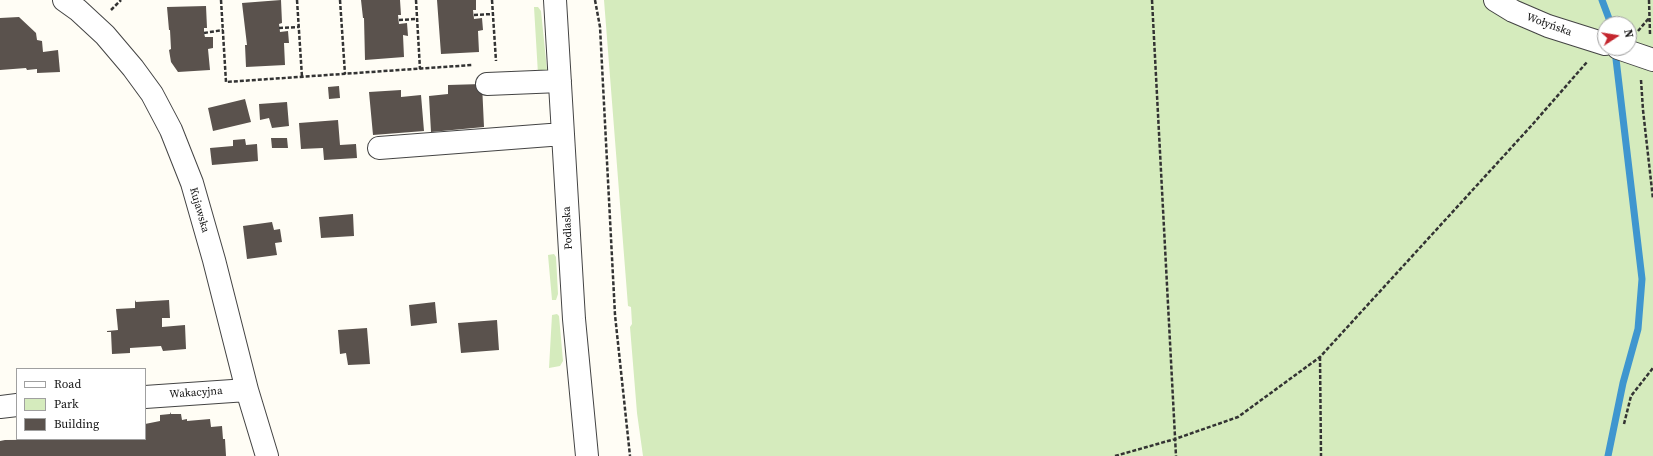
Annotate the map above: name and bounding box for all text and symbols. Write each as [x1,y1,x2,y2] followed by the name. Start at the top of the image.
[1524,11,1574,39] street label: Wołyńska
[1597,16,1637,56] north arrow
[1620,28,1636,39] text: N
[186,186,212,234] street label: Kujawska
[560,206,576,250] street label: Podlaska
[16,368,146,440] legend
[54,376,81,392] text: Road
[169,385,223,401] street label: Wakacyjna
[54,396,79,412] text: Park
[54,416,99,432] text: Building

